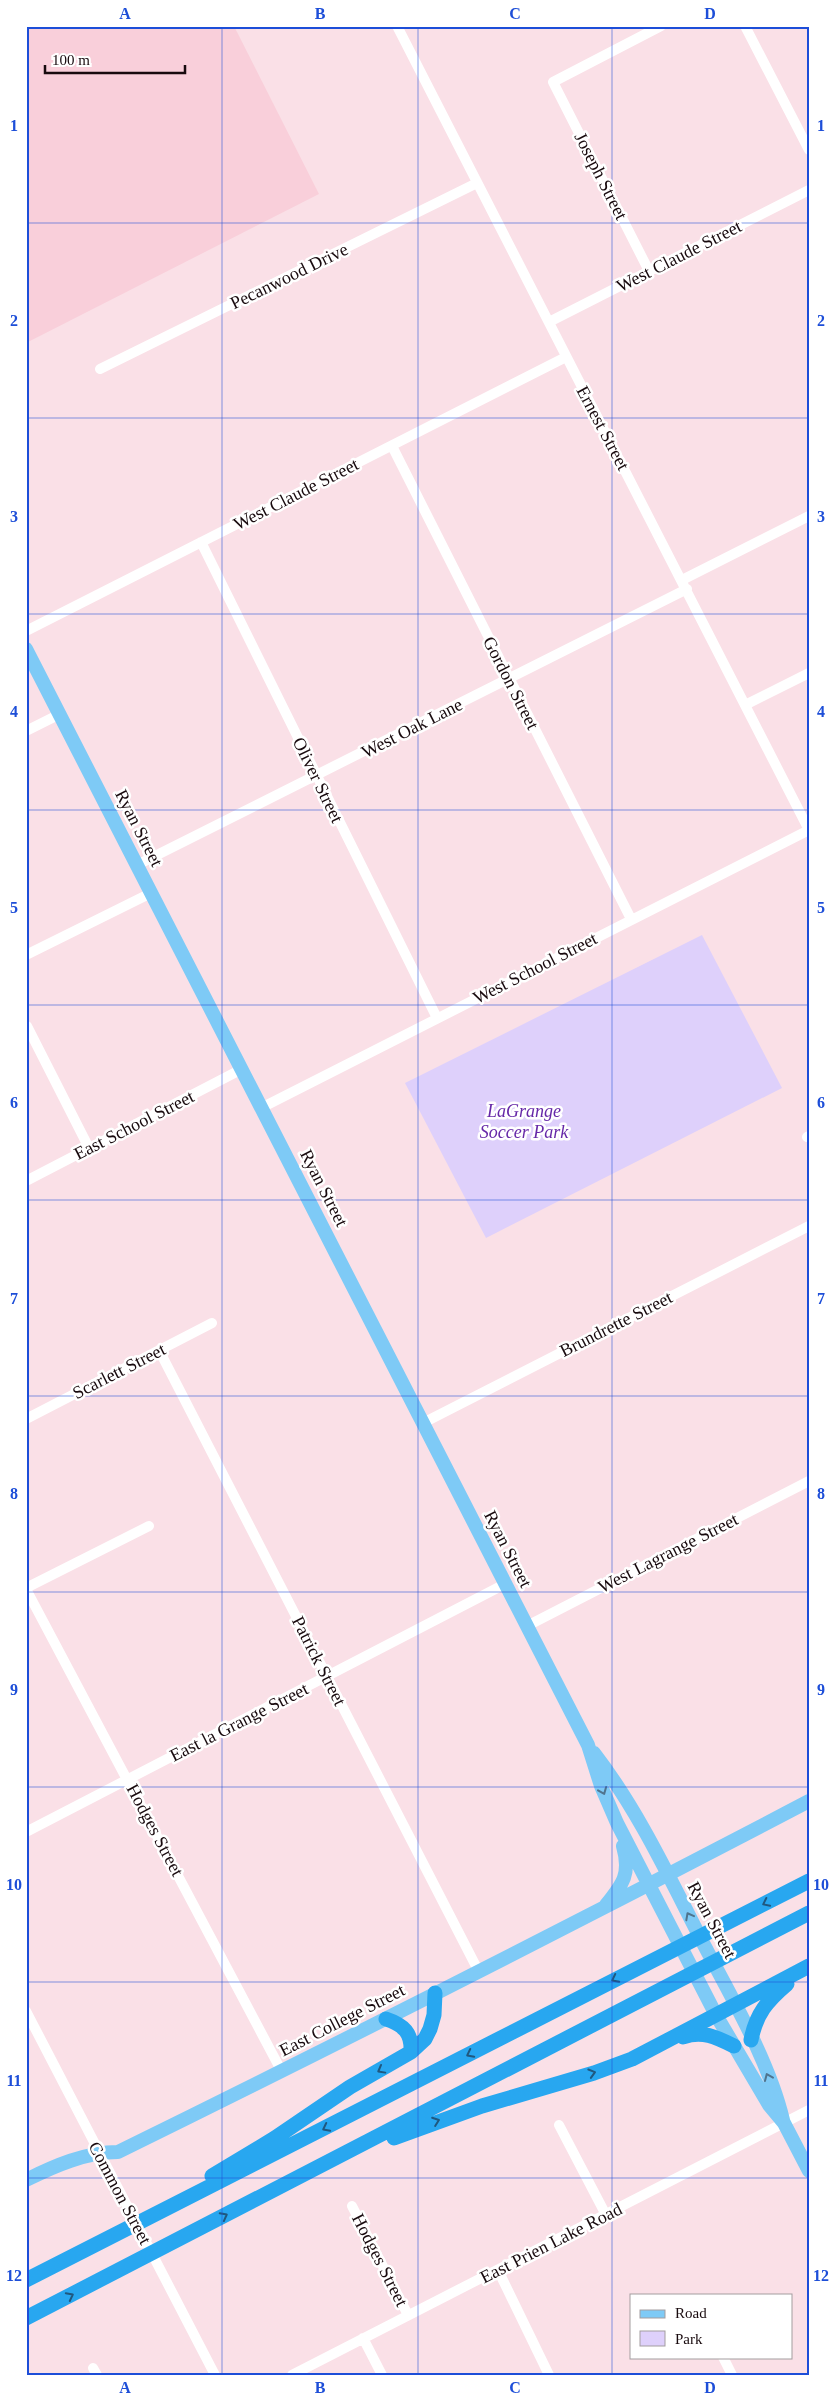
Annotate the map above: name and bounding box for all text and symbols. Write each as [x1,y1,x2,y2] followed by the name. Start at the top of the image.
[119,5,131,22] text: A
[315,5,326,22] text: B
[509,5,521,22] text: C
[704,5,716,22] text: D
[45,42,185,74] scale bar
[52,52,90,68] text: 100 m
[10,117,18,134] text: 1
[817,117,825,134] text: 1
[570,129,632,223] street label: Joseph Street
[613,216,745,296] street label: West Claude Street
[227,239,351,313] street label: Pecanwood Drive
[10,312,18,329] text: 2
[817,312,825,329] text: 2
[572,382,634,474] street label: Ernest Street
[230,454,362,534] street label: West Claude Street
[10,508,18,525] text: 3
[817,508,825,525] text: 3
[479,633,543,733] street label: Gordon Street
[358,694,466,762] street label: West Oak Lane
[10,703,18,720] text: 4
[817,703,825,720] text: 4
[289,734,347,826] street label: Oliver Street
[111,786,167,870] street label: Ryan Street
[10,899,18,916] text: 5
[817,899,825,916] text: 5
[470,928,600,1008] street label: West School Street
[71,1086,197,1164] street label: East School Street
[10,1094,18,1111] text: 6
[817,1094,825,1111] text: 6
[480,1101,569,1142] park label: LaGrange Soccer Park
[296,1146,352,1230] street label: Ryan Street
[556,1287,676,1361] street label: Brundrette Street
[10,1290,18,1307] text: 7
[817,1290,825,1307] text: 7
[69,1339,169,1403] street label: Scarlett Street
[10,1485,18,1502] text: 8
[817,1485,825,1502] text: 8
[480,1507,536,1591] street label: Ryan Street
[595,1509,741,1597] street label: West Lagrange Street
[288,1613,350,1709] street label: Patrick Street
[167,1678,311,1766] street label: East la Grange Street
[10,1681,18,1698] text: 9
[817,1681,825,1698] text: 9
[122,1781,188,1879] street label: Hodges Street
[597,1786,608,1795] one-way arrow
[6,1876,22,1893] text: 10
[813,1876,829,1893] text: 10
[684,1878,740,1962] street label: Ryan Street
[763,1896,772,1906] one-way arrow
[685,1912,695,1921] one-way arrow
[611,1973,620,1983] one-way arrow
[276,1980,408,2060] street label: East College Street
[466,2048,475,2058] one-way arrow
[378,2063,387,2073] one-way arrow
[587,2069,595,2079] one-way arrow
[6,2072,22,2089] text: 11
[813,2072,829,2089] text: 11
[764,2073,775,2082] one-way arrow
[432,2117,440,2127] one-way arrow
[322,2122,331,2132] one-way arrow
[85,2138,155,2248] street label: Common Street
[477,2199,625,2287] street label: East Prien Lake Road
[348,2210,412,2310] street label: Hodges Street
[219,2212,228,2222] one-way arrow
[6,2267,22,2284] text: 12
[813,2267,829,2284] text: 12
[64,2292,73,2302] one-way arrow
[630,2294,792,2358] legend
[675,2305,707,2321] text: Road
[675,2331,703,2347] text: Park
[119,2379,131,2396] text: A
[315,2379,326,2396] text: B
[509,2379,521,2396] text: C
[704,2379,716,2396] text: D

